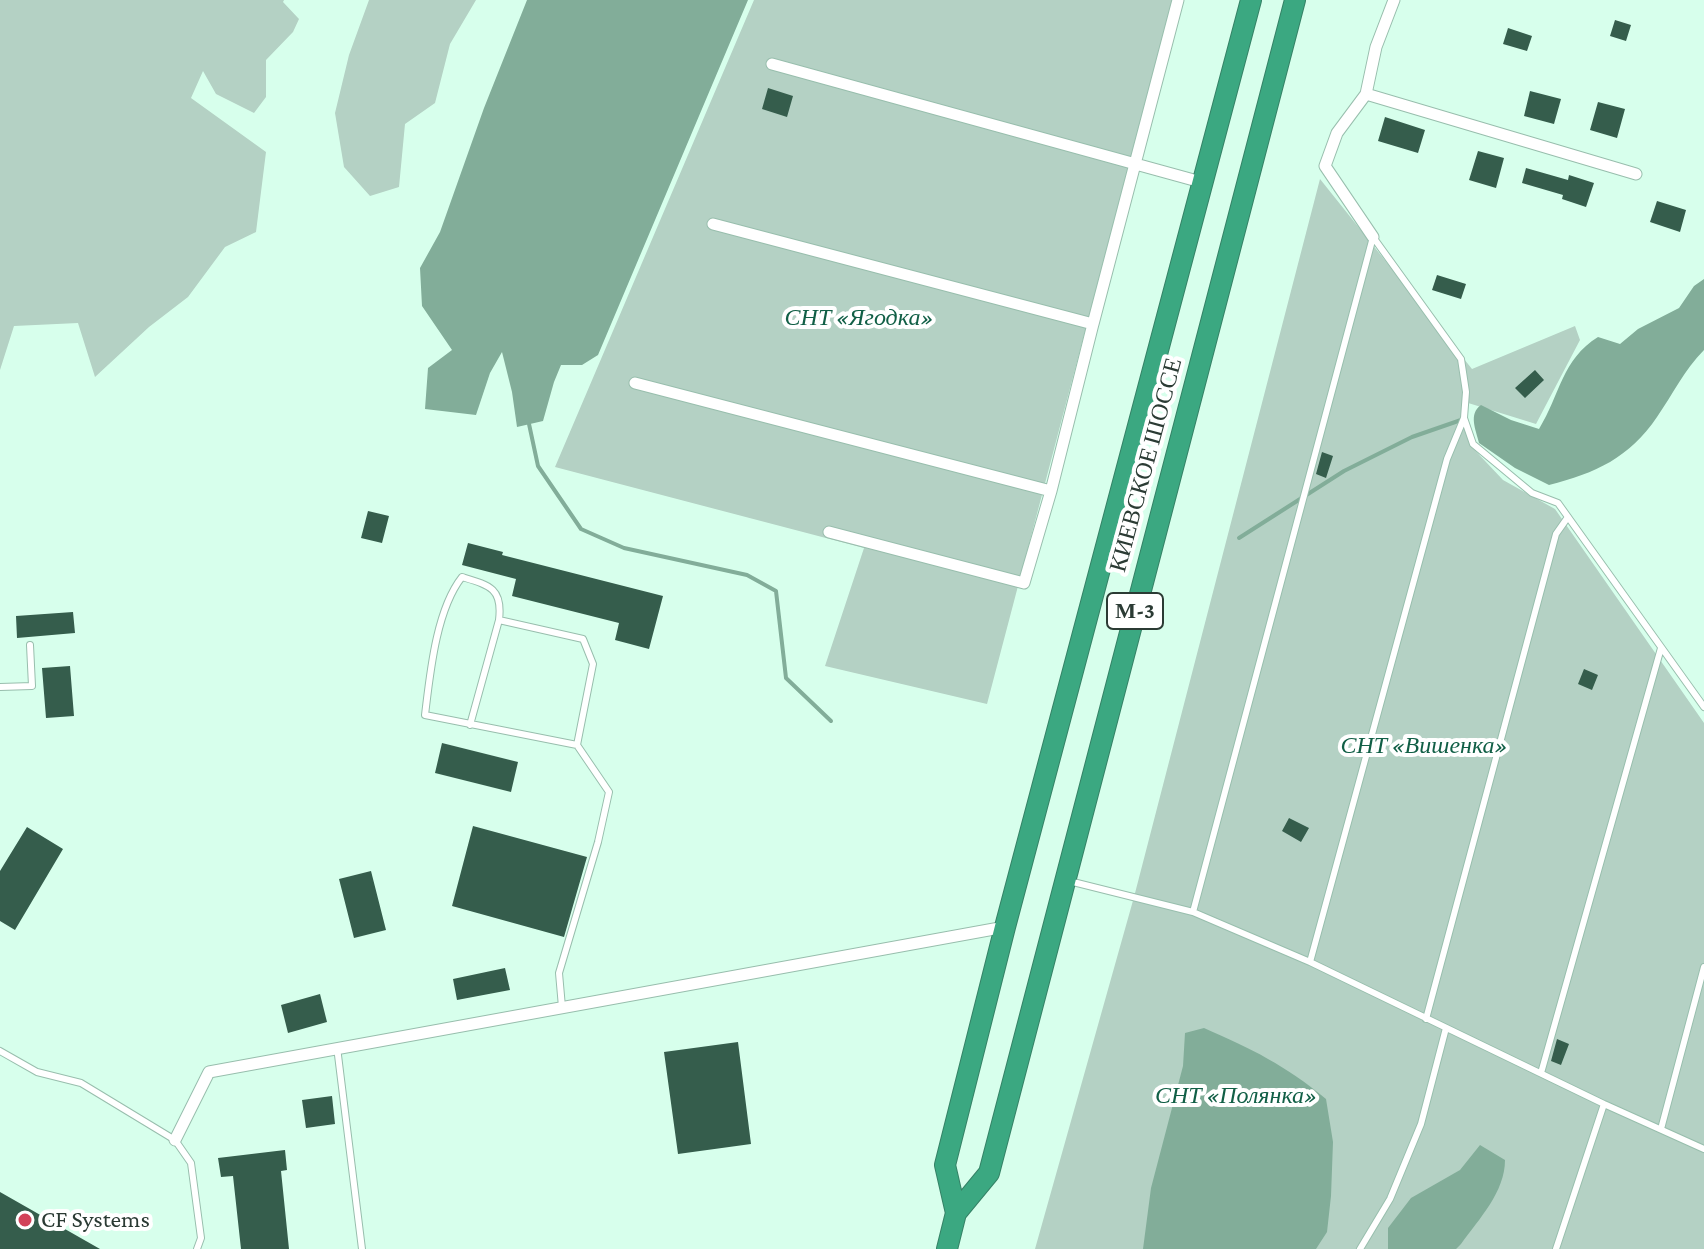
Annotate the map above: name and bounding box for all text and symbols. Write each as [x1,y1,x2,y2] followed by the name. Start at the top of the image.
[785,304,933,332] park label: СНТ «Ягодка»
[1104,355,1188,575] street label: КИЕВСКОЕ ШОССЕ
[1107,593,1163,629] road number: М-3
[1340,732,1508,760] park label: СНТ «Вишенка»
[1155,1082,1317,1110] park label: СНТ «Полянка»
[41,1206,150,1234] place label: CF Systems
[16,1211,34,1229] marker: CF Systems

